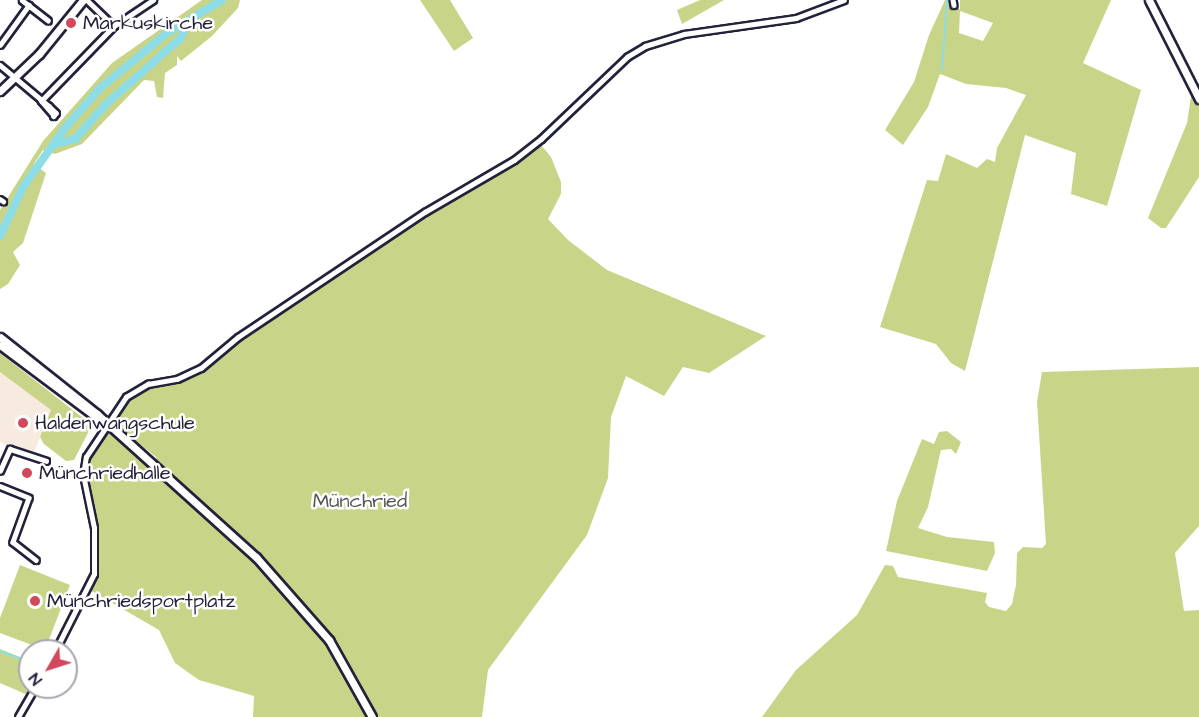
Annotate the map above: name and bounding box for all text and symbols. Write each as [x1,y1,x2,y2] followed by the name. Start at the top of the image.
[83,11,213,35] place label: Markuskirche
[64,16,78,30] marker: Markuskirche
[35,411,195,435] place label: Haldenwangschule
[16,416,30,430] marker: Haldenwangschule
[39,461,171,485] place label: Münchriedhalle
[20,466,34,480] marker: Münchriedhalle
[313,489,407,513] park label: Münchried
[47,589,235,613] place label: Münchriedsportplatz
[28,594,42,608] marker: Münchriedsportplatz
[18,639,78,699] north arrow
[24,668,47,690] text: N

